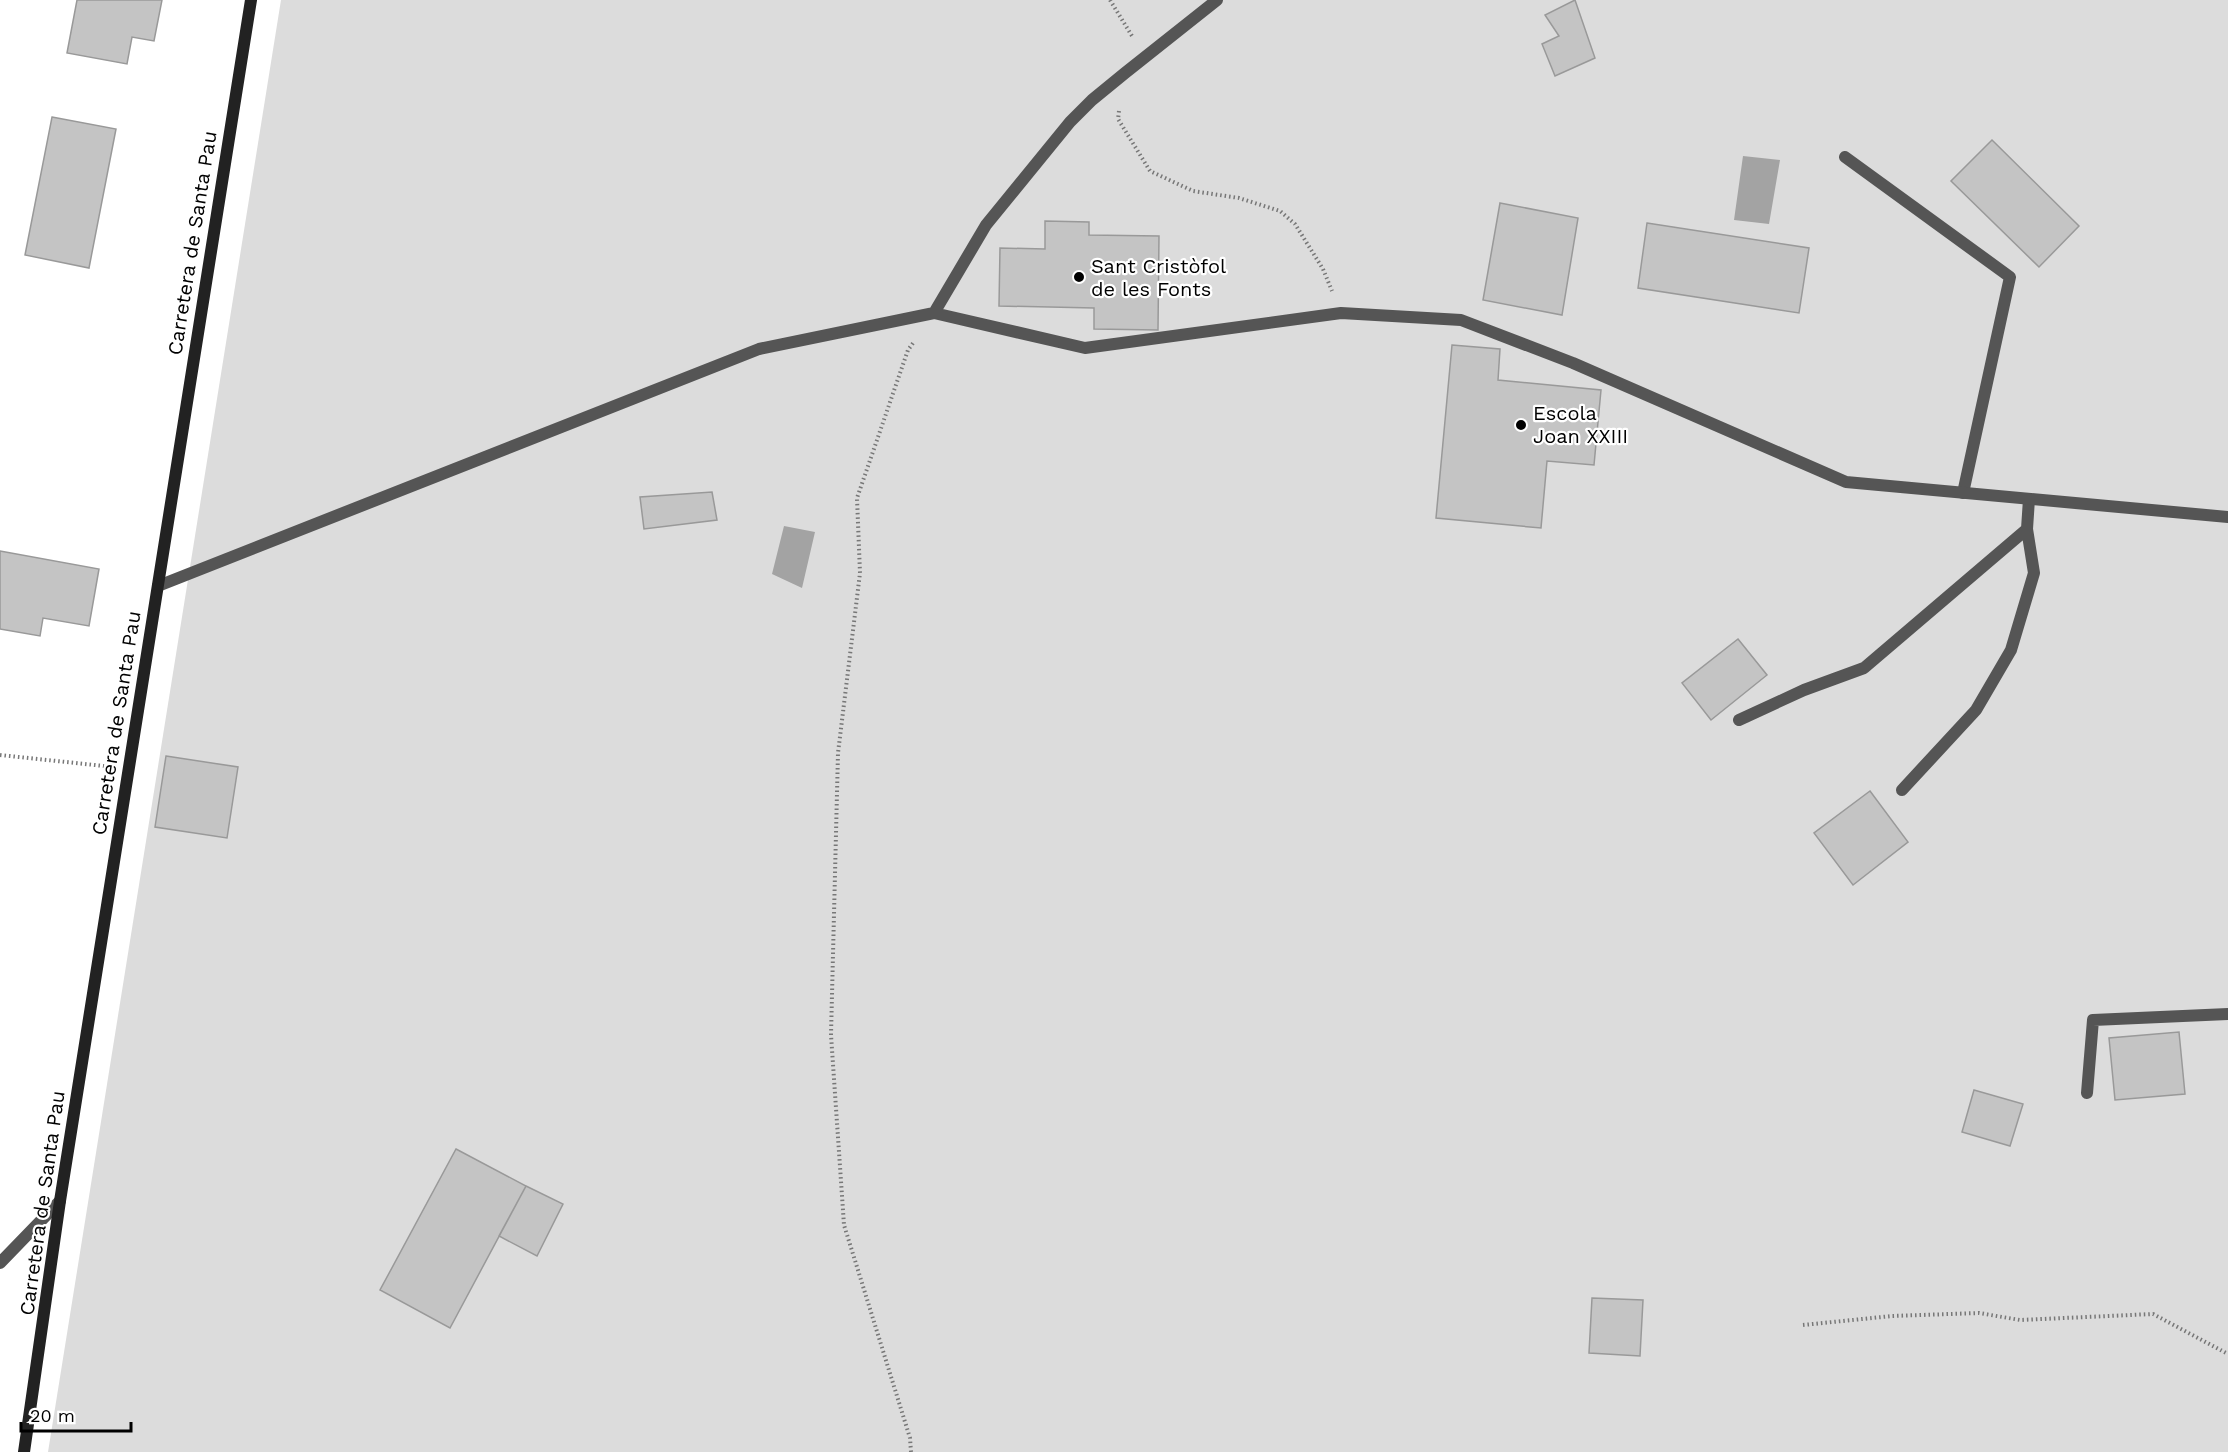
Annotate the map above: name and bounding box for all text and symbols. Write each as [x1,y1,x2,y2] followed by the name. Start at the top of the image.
[162,129,222,357] street label: Carretera de Santa Pau
[1091,254,1226,301] place label: Sant Cristòfol de les Fonts
[1072,270,1086,284] marker: Sant Cristòfol de les Fonts
[1533,401,1628,448] place label: Escola Joan XXIII
[1514,418,1528,432] marker: Escola Joan XXIII
[86,609,146,837] street label: Carretera de Santa Pau
[14,1089,70,1317] street label: Carretera de Santa Pau
[21,1395,130,1433] scale bar
[30,1405,75,1426] text: 20 m

